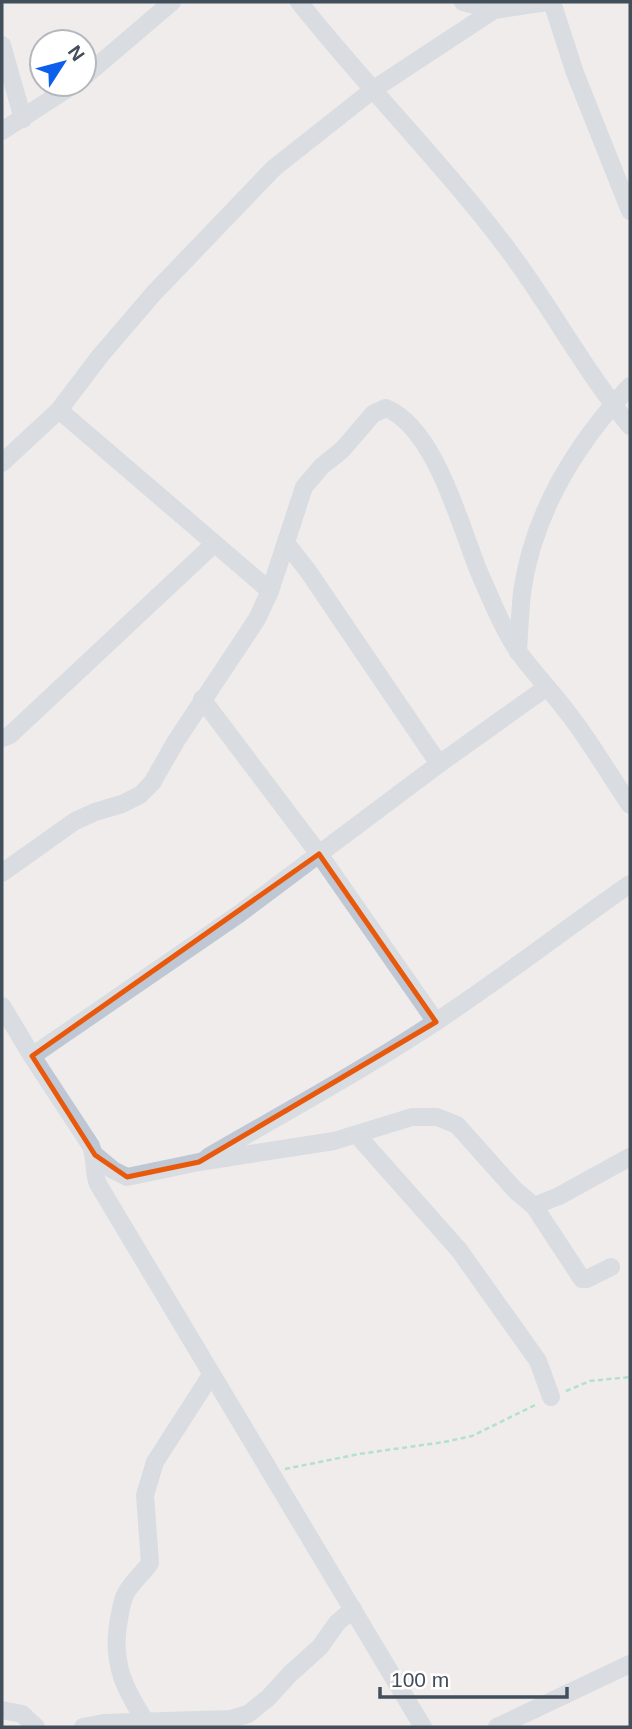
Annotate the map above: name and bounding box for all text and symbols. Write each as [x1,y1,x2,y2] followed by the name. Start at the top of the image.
[28,28,98,98] north arrow
[64,42,89,65] text: N
[380,1656,567,1700] scale bar
[391,1668,449,1691] text: 100 m

